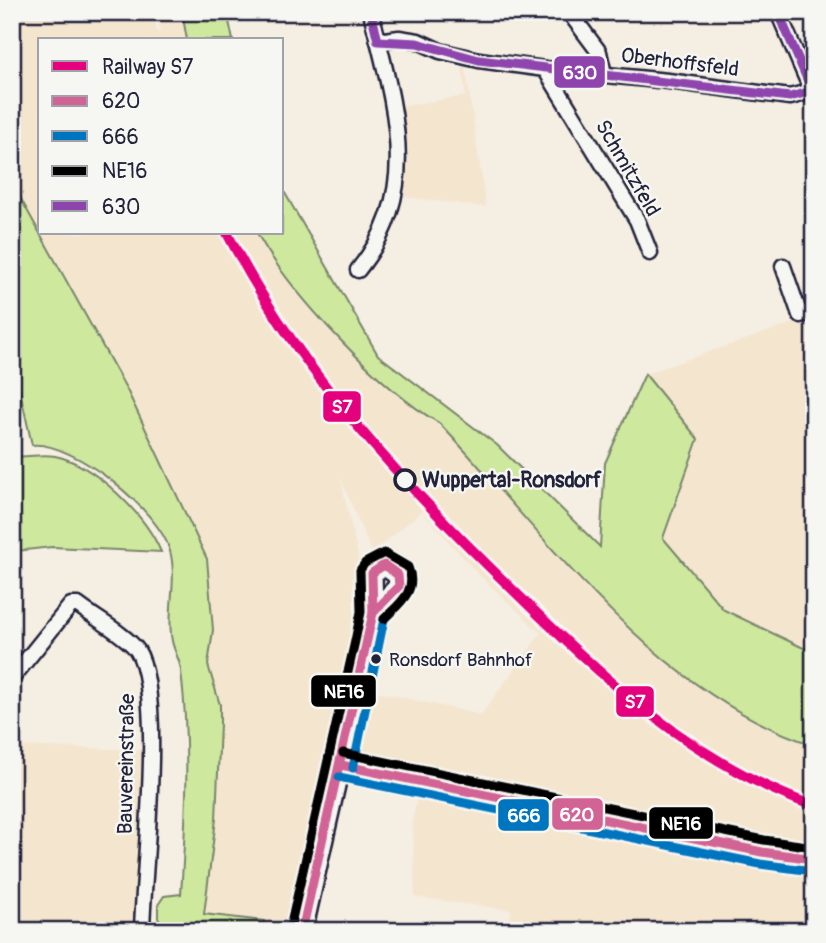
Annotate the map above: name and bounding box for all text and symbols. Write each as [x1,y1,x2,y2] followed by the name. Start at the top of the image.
[38,38,284,234] legend
[619,42,740,83] street label: Oberhoffsfeld
[102,54,193,81] text: Railway S7
[553,55,606,89] line badge: 630
[563,61,597,85] text: 630
[102,88,140,115] text: 620
[589,115,666,222] street label: Schmitzfeld
[102,124,139,151] text: 666
[102,158,148,185] text: NE16
[102,194,140,221] text: 630
[322,390,362,423] line badge: S7
[331,395,354,419] text: S7
[422,467,602,494] place label: Wuppertal-Ronsdorf
[394,469,416,491] marker: Wuppertal-Ronsdorf
[389,648,533,672] place label: Ronsdorf Bahnhof
[369,652,383,666] marker: Ronsdorf Bahnhof
[310,674,377,708] line badge: NE16
[323,680,365,704] text: NE16
[615,685,655,718] line badge: S7
[624,690,647,714] text: S7
[112,693,141,835] street label: Bauvereinstraße
[551,797,604,831] line badge: 620
[497,798,550,832] line badge: 666
[560,803,594,827] text: 620
[507,804,541,828] text: 666
[648,806,714,840] line badge: NE16
[660,812,702,836] text: NE16

